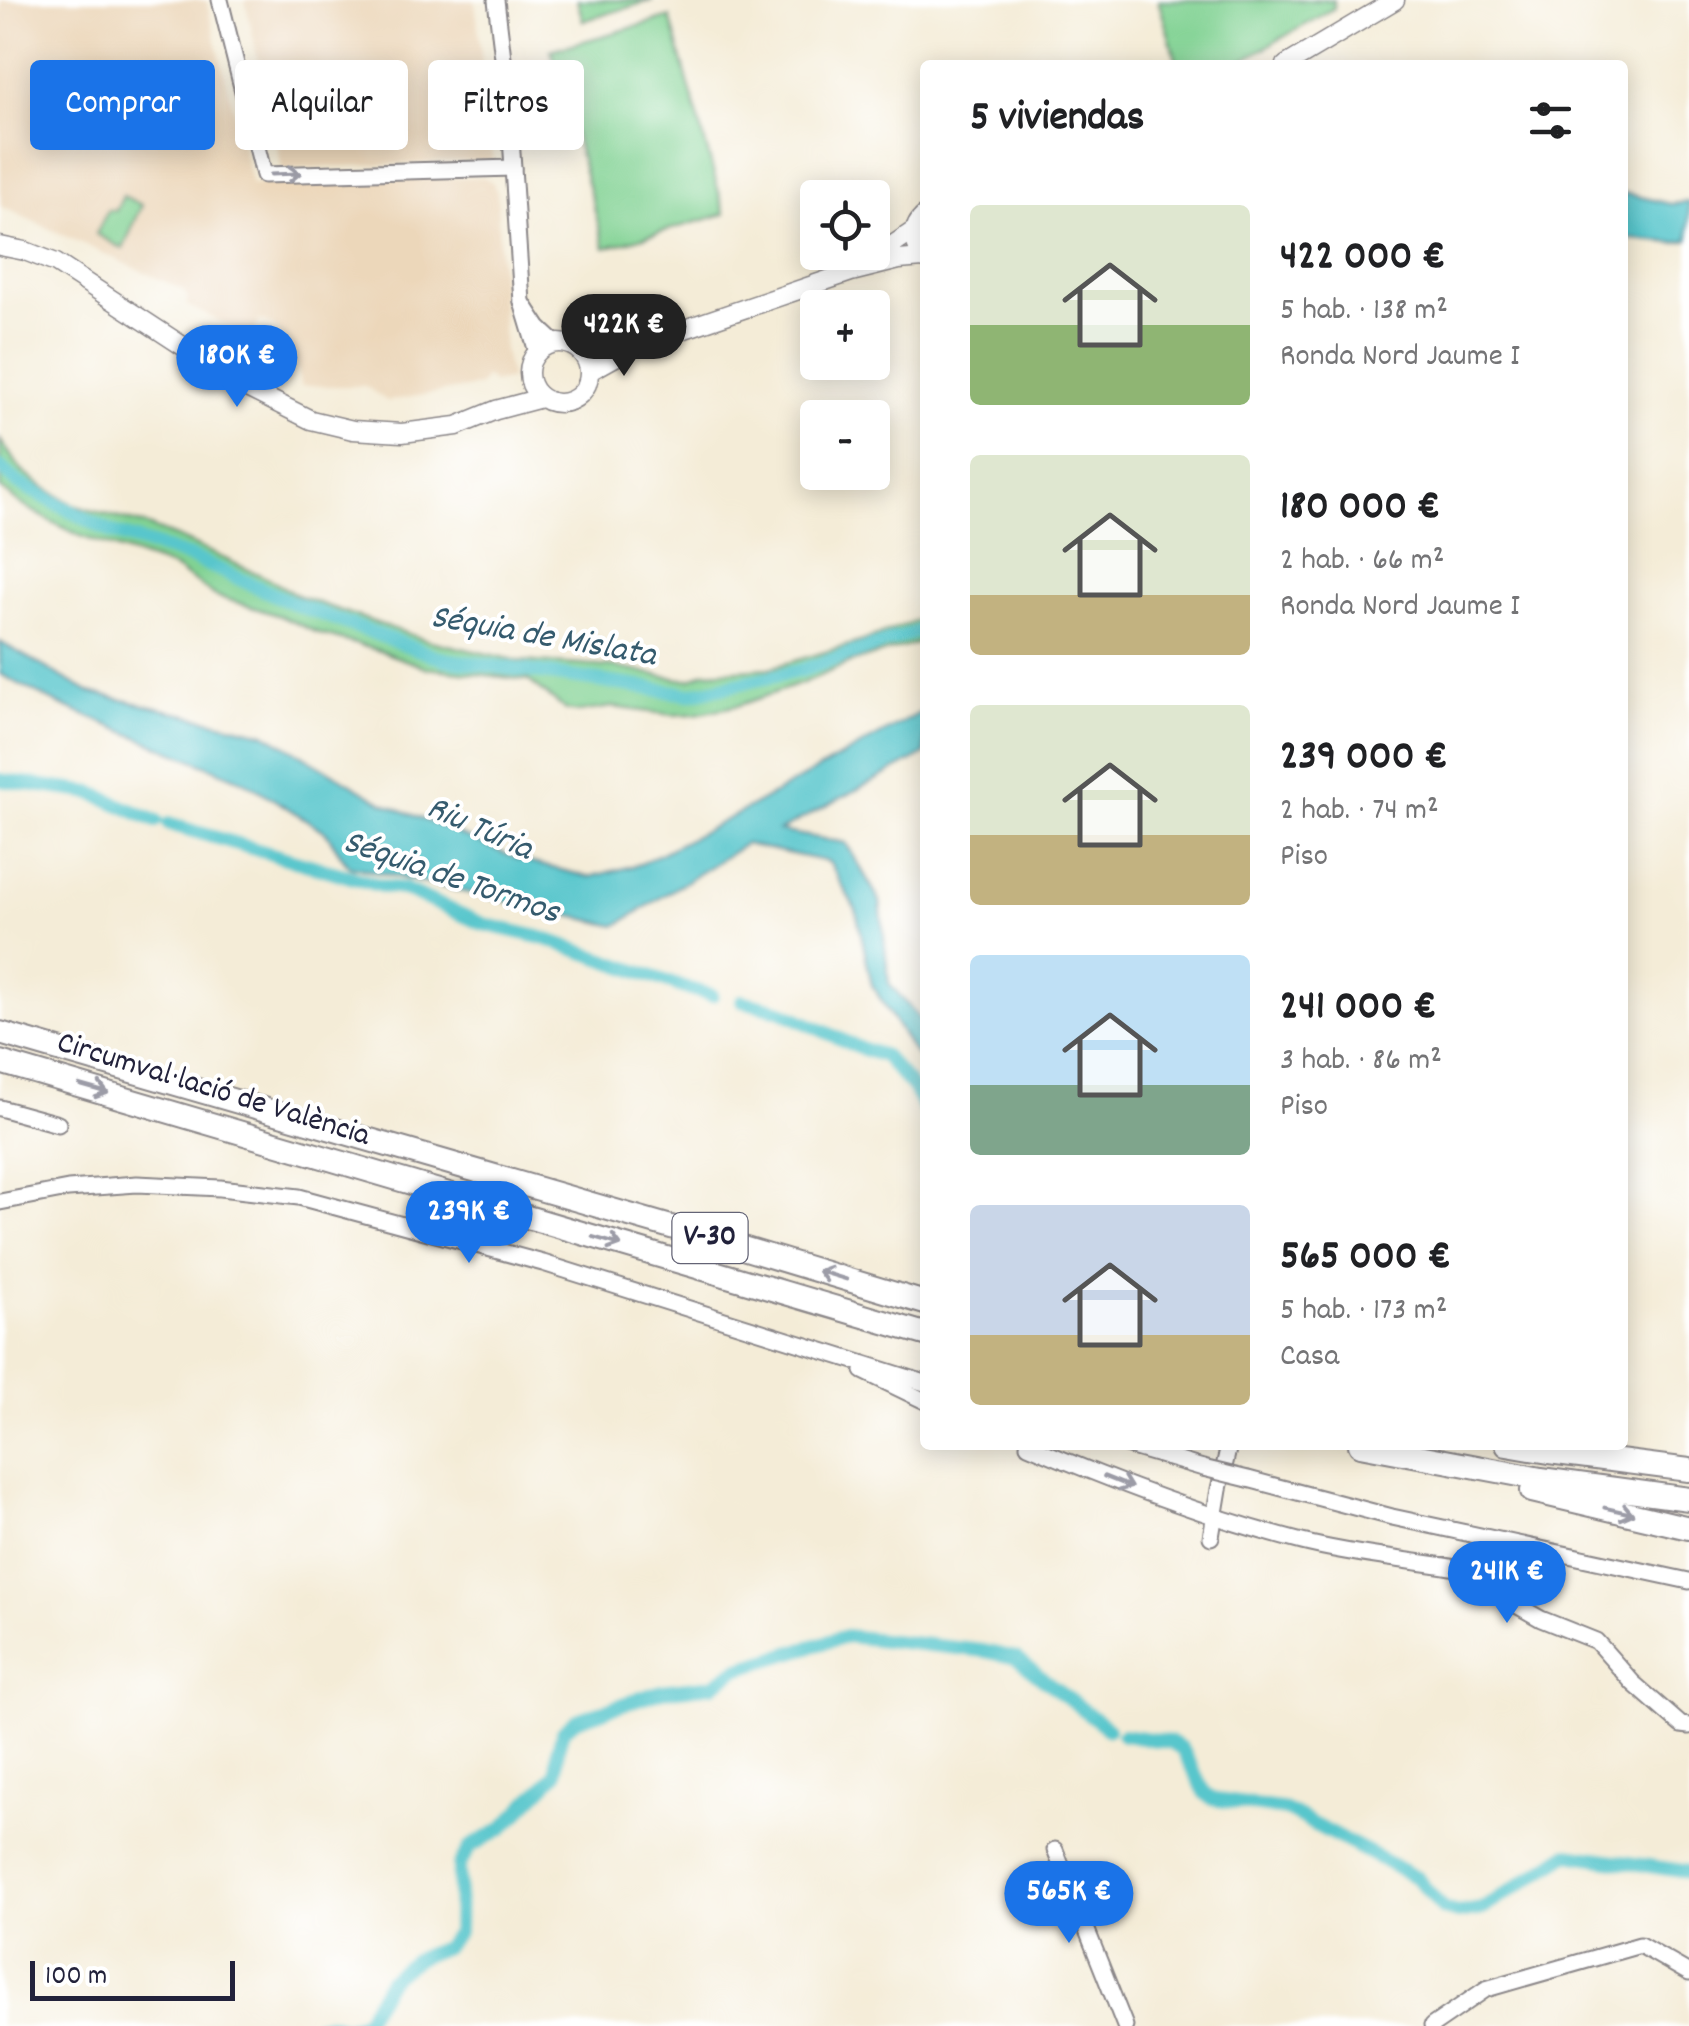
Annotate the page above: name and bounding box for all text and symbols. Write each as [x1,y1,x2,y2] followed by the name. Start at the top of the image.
[30,60,215,150] chip: Comprar
[235,60,408,150] chip: Alquilar
[428,60,584,150] chip: Filtros
[970,90,1144,150] text: 5 viviendas
[1523,93,1578,148] icon: filters
[269,165,301,184] one-way arrow
[800,180,890,490] map controls
[800,180,890,270] button: locate
[1280,229,1445,289] text: 422 000 €
[1050,245,1170,365] icon: home
[1280,289,1448,335] text: 5 hab. · 138 m²
[800,290,890,380] button: +
[543,294,705,379] pin: 422K €
[583,303,665,349] text: 422K €
[156,325,318,410] pin: 180K €
[198,334,276,380] text: 180K €
[1280,335,1520,381] text: Ronda Nord Jaume I
[800,400,890,490] button: −
[1280,479,1440,539] text: 180 000 €
[1050,495,1170,615] icon: home
[1280,539,1444,585] text: 2 hab. · 66 m²
[1280,585,1520,631] text: Ronda Nord Jaume I
[427,594,661,683] water label: Séquia de Mislata
[1280,729,1448,789] text: 239 000 €
[1050,745,1170,865] icon: home
[418,784,542,876] water label: Riu Túria
[1280,789,1439,835] text: 2 hab. · 74 m²
[336,819,567,940] water label: Séquia de Tormos
[1280,835,1328,881] text: Piso
[1280,979,1436,1039] text: 241 000 €
[1050,995,1170,1115] icon: home
[51,1021,376,1161] street label: Circumval·lació de València
[1280,1039,1442,1085] text: 3 hab. · 86 m²
[78,1081,109,1099] one-way arrow
[1280,1085,1328,1131] text: Piso
[388,1181,550,1266] pin: 239K €
[428,1190,510,1236] text: 239K €
[672,1213,748,1263] road number: V-30
[1280,1229,1451,1289] text: 565 000 €
[591,1233,622,1251] one-way arrow
[1050,1245,1170,1365] icon: home
[816,1265,848,1283] one-way arrow
[1280,1289,1447,1335] text: 5 hab. · 173 m²
[1280,1335,1339,1381] text: Casa
[1102,1475,1133,1493] one-way arrow
[1602,1503,1634,1521] one-way arrow
[1426,1541,1588,1626] pin: 241K €
[1470,1550,1544,1596] text: 241K €
[988,1861,1150,1946] pin: 565K €
[1026,1870,1112,1916] text: 565K €
[30,1956,235,2000] scale bar
[45,1958,107,1998] text: 100 m

